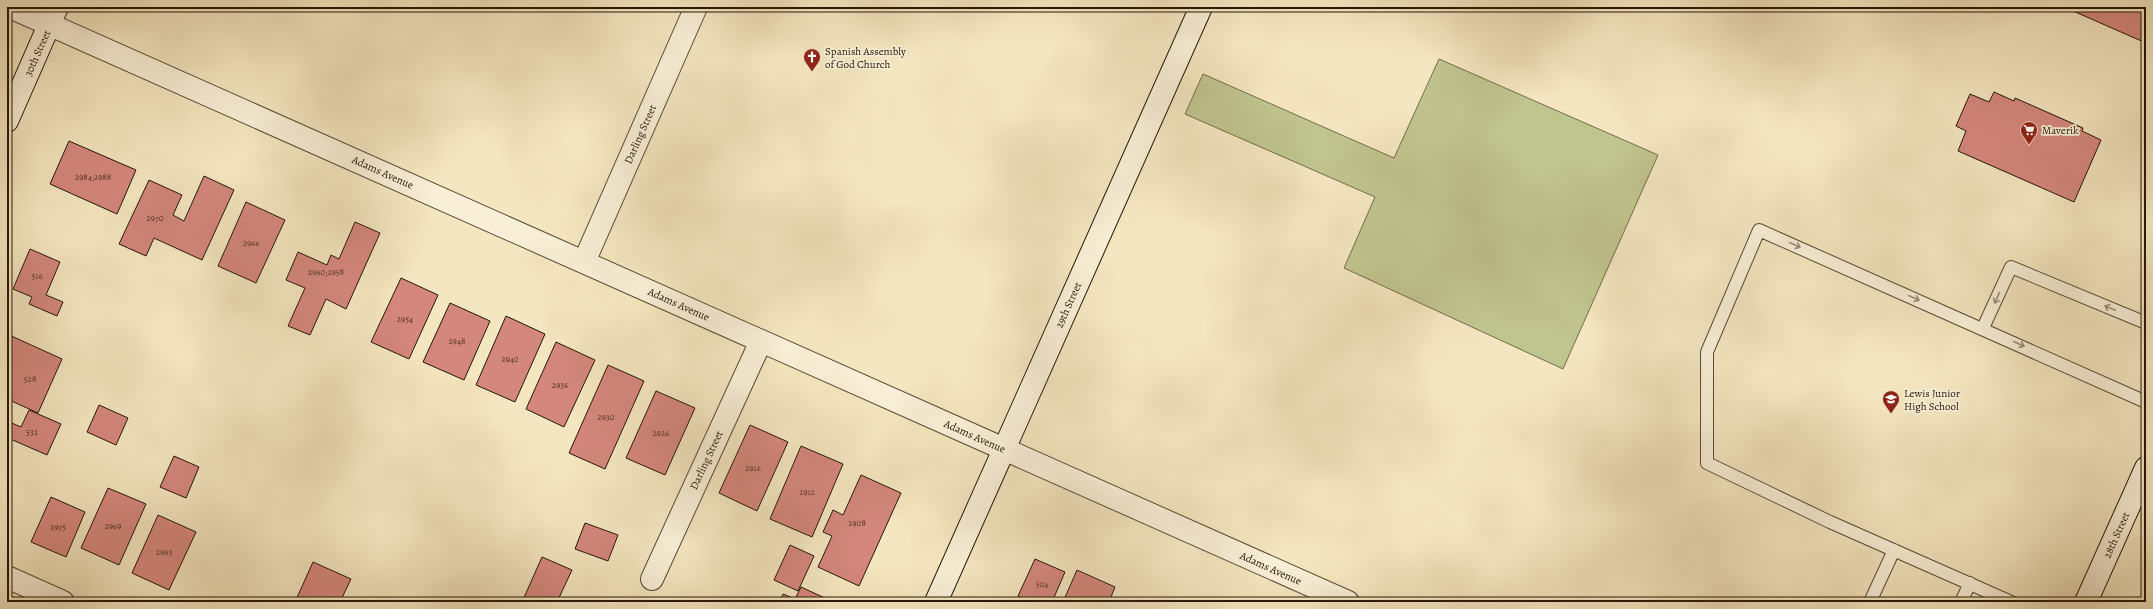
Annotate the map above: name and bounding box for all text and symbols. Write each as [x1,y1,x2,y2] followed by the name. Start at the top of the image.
[21,27,54,79] street label: 30th Street
[825,44,906,72] place label: Spanish Assembly of God Church
[802,47,822,72] church icon: Spanish Assembly of God Church
[621,102,660,166] street label: Darling Street
[2019,120,2039,145] supermarket icon: Maverik
[2042,123,2079,138] place label: Maverik
[349,152,416,193] street label: Adams Avenue
[75,171,111,183] house number: 2984;2988
[147,212,164,224] house number: 2970
[243,237,259,249] house number: 2966
[1788,242,1800,250] one-way arrow
[308,266,344,278] house number: 2960;2958
[31,270,43,282] house number: 516
[1052,279,1085,331] street label: 29th Street
[645,284,712,325] street label: Adams Avenue
[1993,291,2000,303] one-way arrow
[1907,295,1919,302] one-way arrow
[2104,304,2116,311] one-way arrow
[397,313,413,325] house number: 2954
[449,335,465,347] house number: 2948
[2012,341,2024,348] one-way arrow
[501,353,519,365] house number: 2940
[24,373,36,385] house number: 528
[552,379,568,391] house number: 2936
[1904,386,1960,414] place label: Lewis Junior High School
[1881,389,1901,414] school or university icon: Lewis Junior High School
[598,411,615,423] house number: 2930
[941,416,1008,457] street label: Adams Avenue
[26,426,39,438] house number: 532
[653,427,669,439] house number: 2926
[686,428,727,492] street label: Darling Street
[745,462,761,474] house number: 2916
[799,486,816,498] house number: 2912
[2100,509,2133,561] street label: 28th Street
[848,517,866,529] house number: 2908
[105,520,121,532] house number: 2969
[50,521,66,533] house number: 2975
[156,546,172,558] house number: 2963
[1237,548,1304,589] street label: Adams Avenue
[1036,578,1048,590] house number: 504

